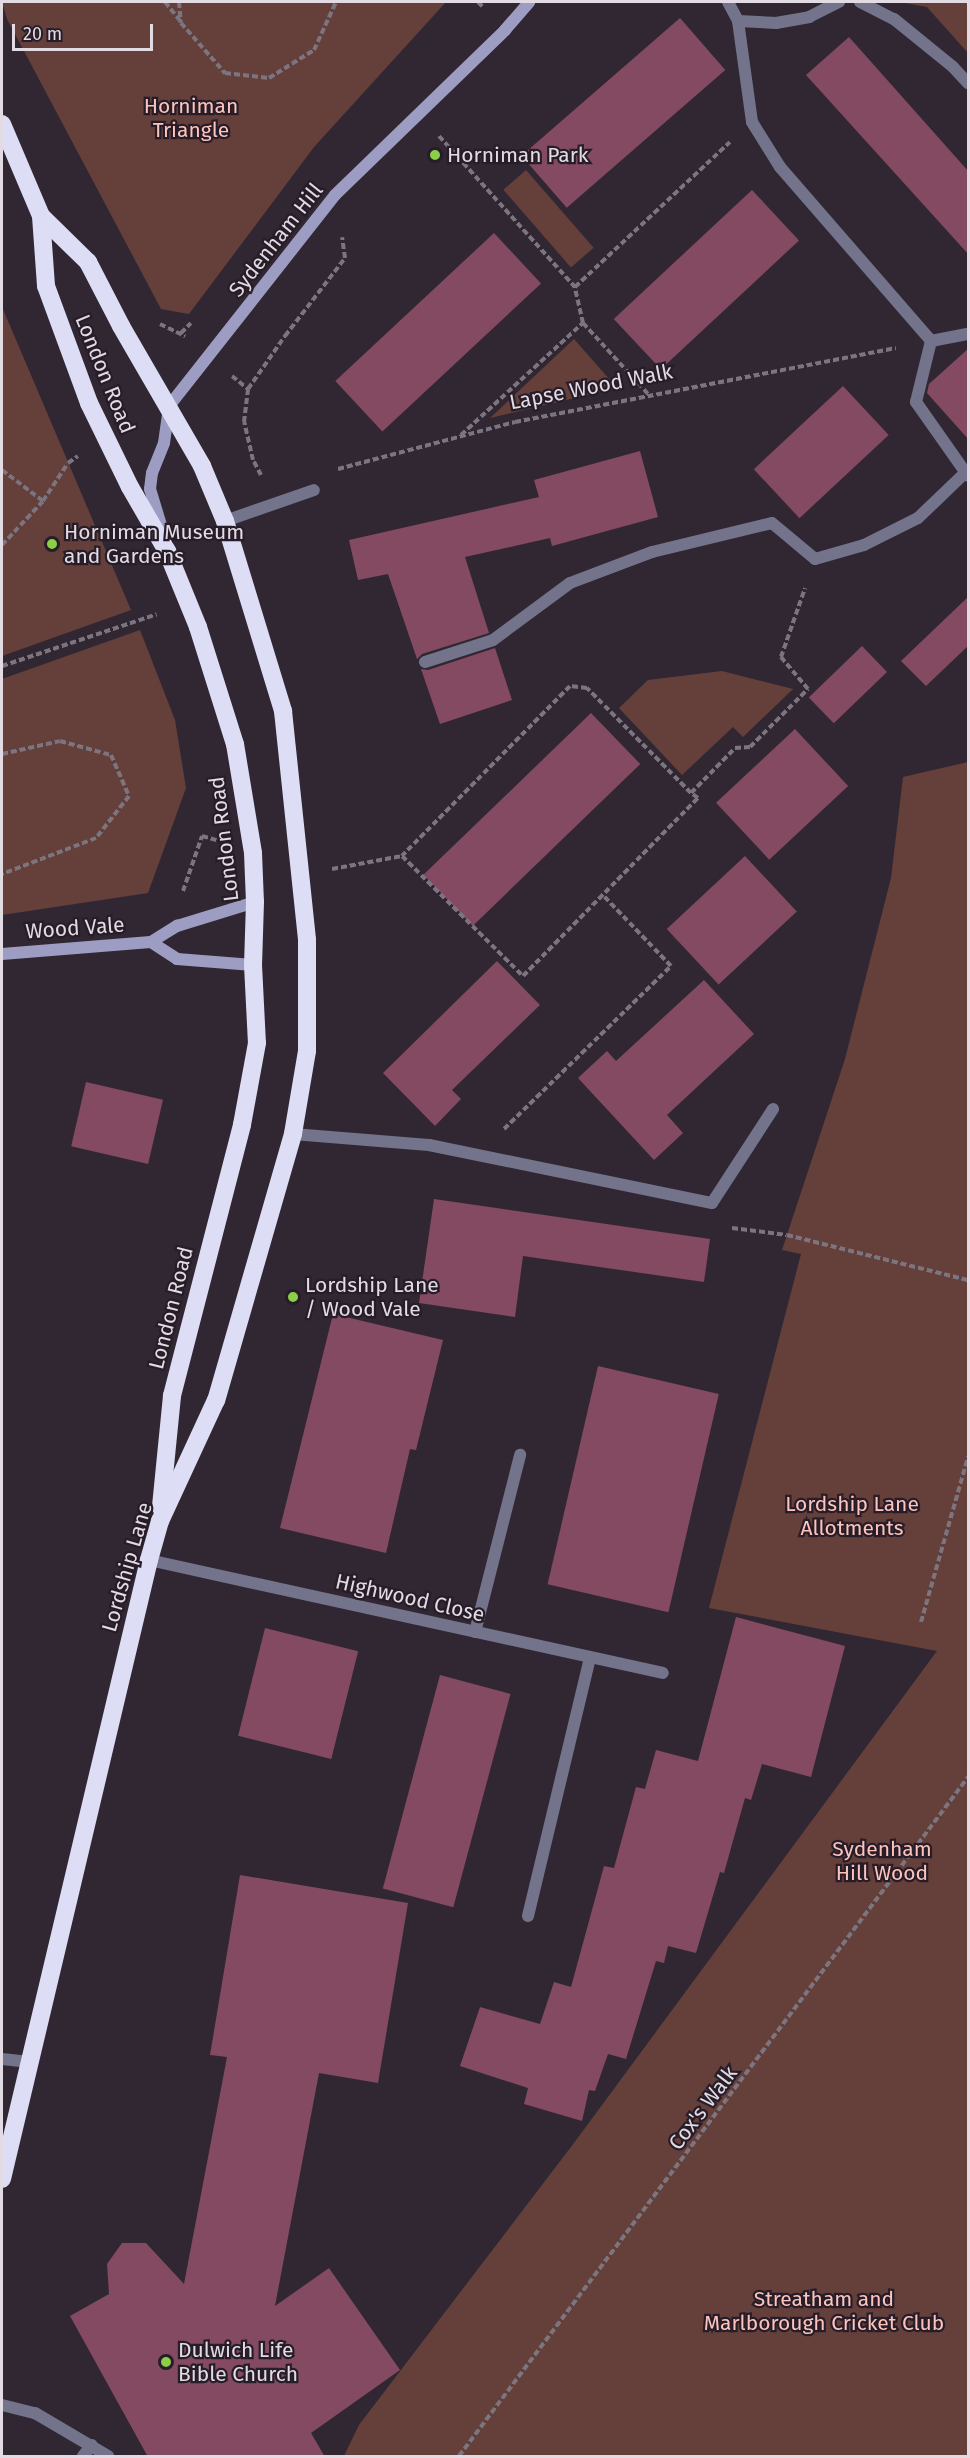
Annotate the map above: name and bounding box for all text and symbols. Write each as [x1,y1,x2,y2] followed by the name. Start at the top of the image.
[15,12,156,50] scale bar
[23,23,62,45] text: 20 m
[144,93,238,143] park label: Horniman Triangle
[447,142,588,168] place label: Horniman Park
[428,148,442,162] marker: Horniman Park
[224,178,328,302] street label: Sydenham Hill
[70,311,140,437] street label: London Road
[507,359,675,415] street label: Lapse Wood Walk
[64,519,244,569] place label: Horniman Museum and Gardens
[45,537,59,551] marker: Horniman Museum and Gardens
[204,775,244,903] street label: London Road
[25,912,125,944] street label: Wood Vale
[144,1244,198,1372] street label: London Road
[305,1272,439,1322] place label: Lordship Lane / Wood Vale
[286,1290,300,1304] marker: Lordship Lane / Wood Vale
[785,1491,919,1541] park label: Lordship Lane Allotments
[96,1499,158,1635] street label: Lordship Lane
[333,1569,487,1627] street label: Highwood Close
[832,1836,932,1886] park label: Sydenham Hill Wood
[663,2061,743,2155] street label: Cox's Walk
[704,2286,944,2336] park label: Streatham and Marlborough Cricket Club
[178,2337,298,2387] place label: Dulwich Life Bible Church
[159,2355,173,2369] marker: Dulwich Life Bible Church

